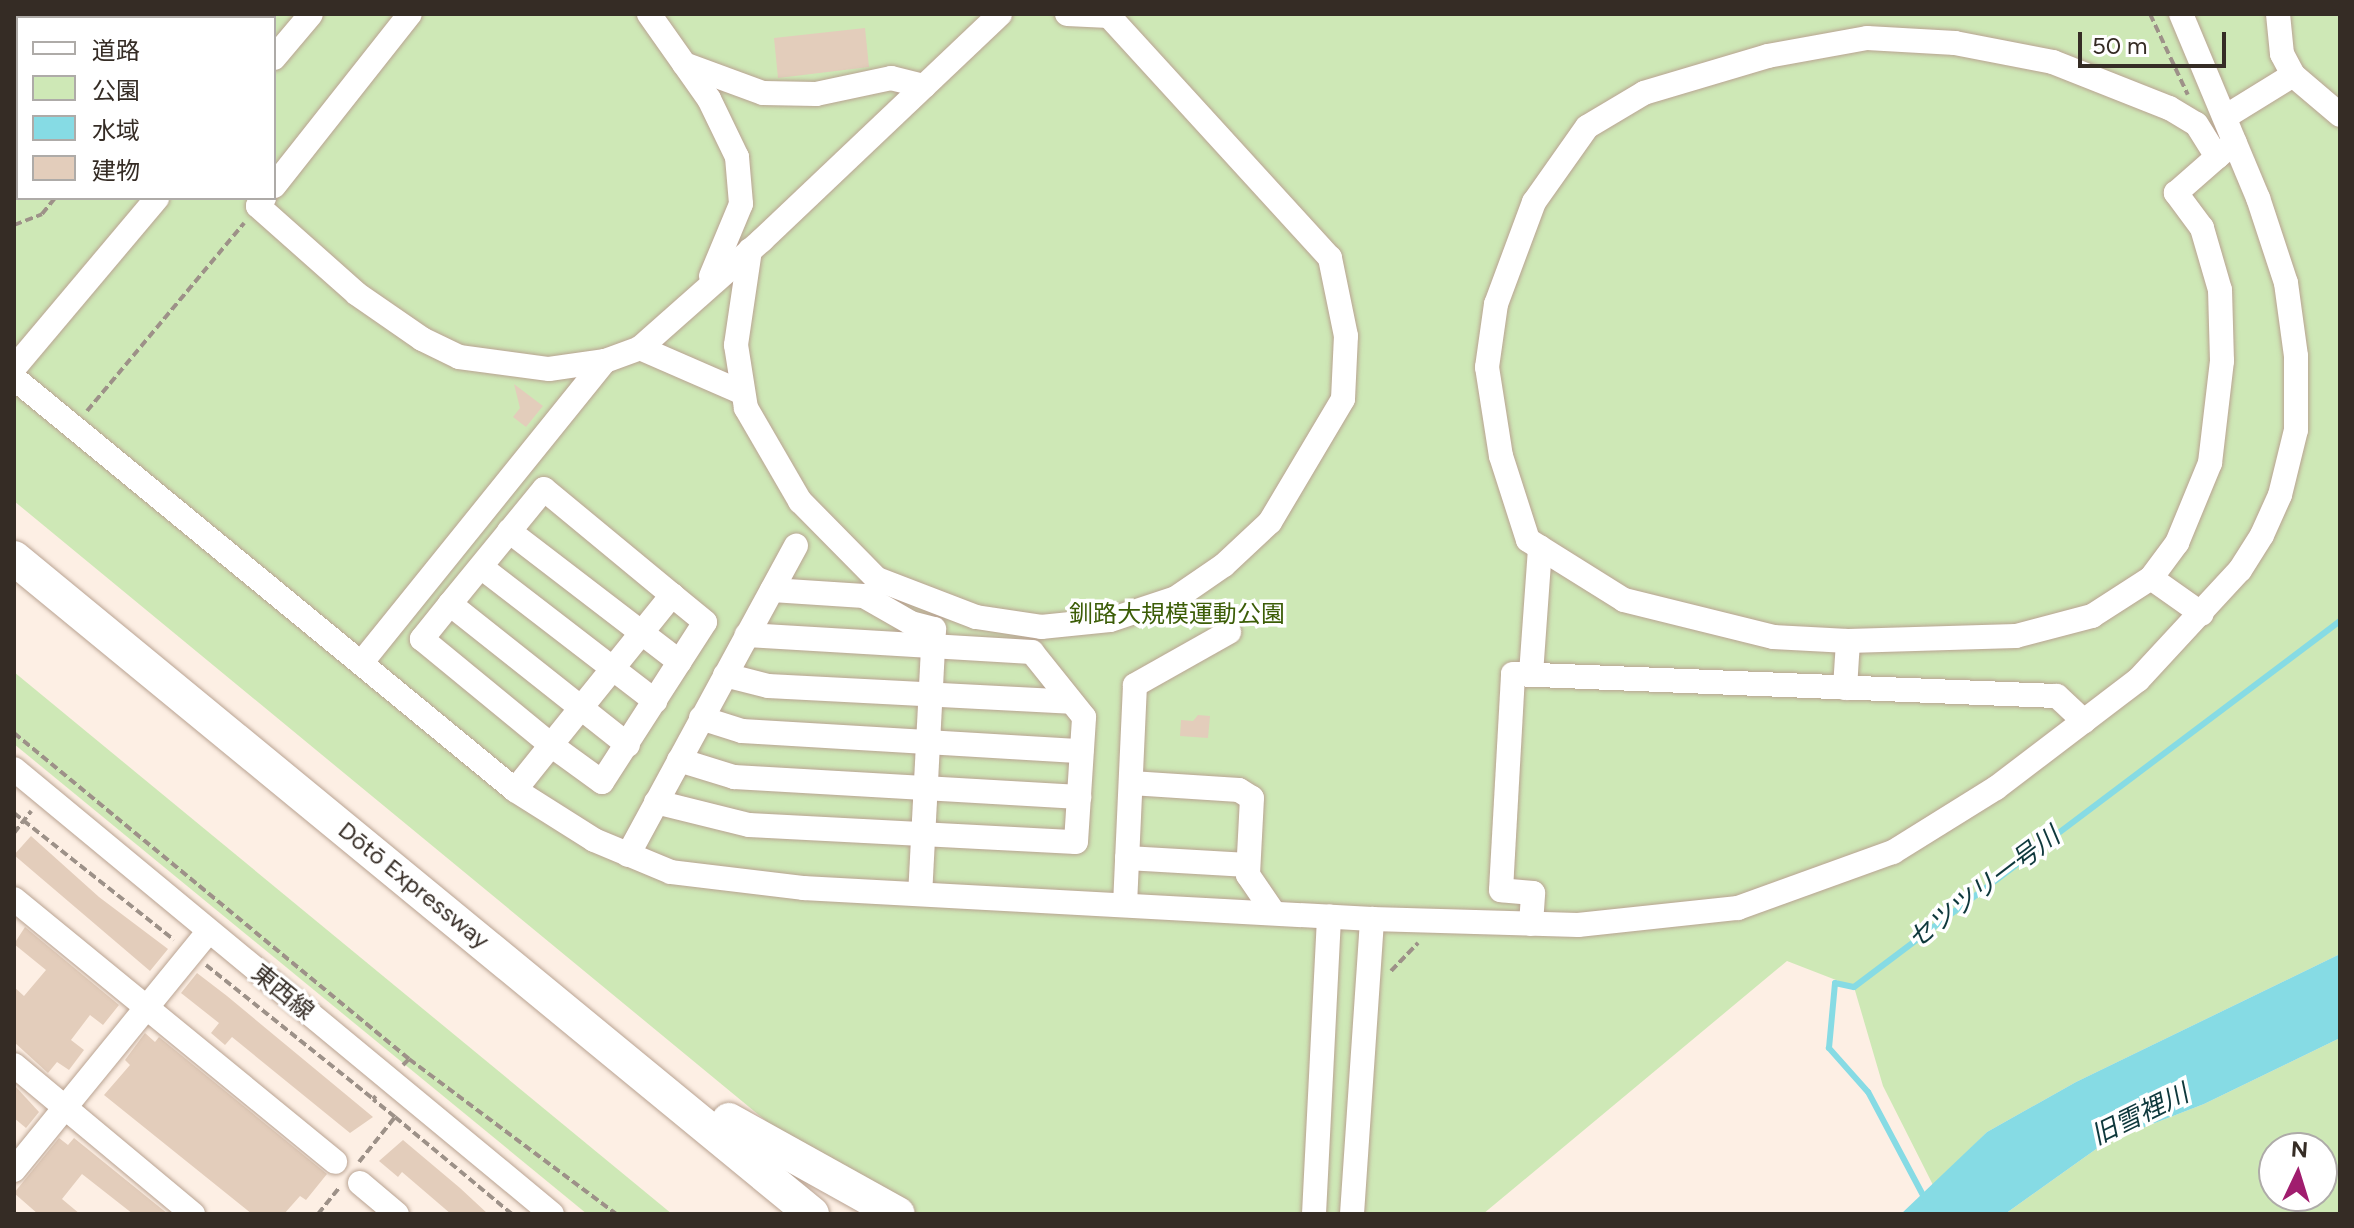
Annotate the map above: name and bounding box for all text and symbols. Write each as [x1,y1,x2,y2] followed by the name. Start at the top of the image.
[16,16,276,200] legend
[2082,16,2230,66] scale bar
[2092,31,2148,60] text: 50 m
[92,36,140,65] text: 道路
[92,76,140,105] text: 公園
[92,116,140,145] text: 水域
[92,156,140,185] text: 建物
[1069,600,1285,628] park label: 釧路大規模運動公園
[333,815,495,955] street label: Dōtō Expressway
[1902,821,2066,955] water label: セツツリ一号川
[246,958,320,1026] street label: 東西線
[2086,1078,2194,1152] water label: 旧雪裡川
[2258,1132,2338,1212] north arrow
[2290,1135,2309,1164] text: N

